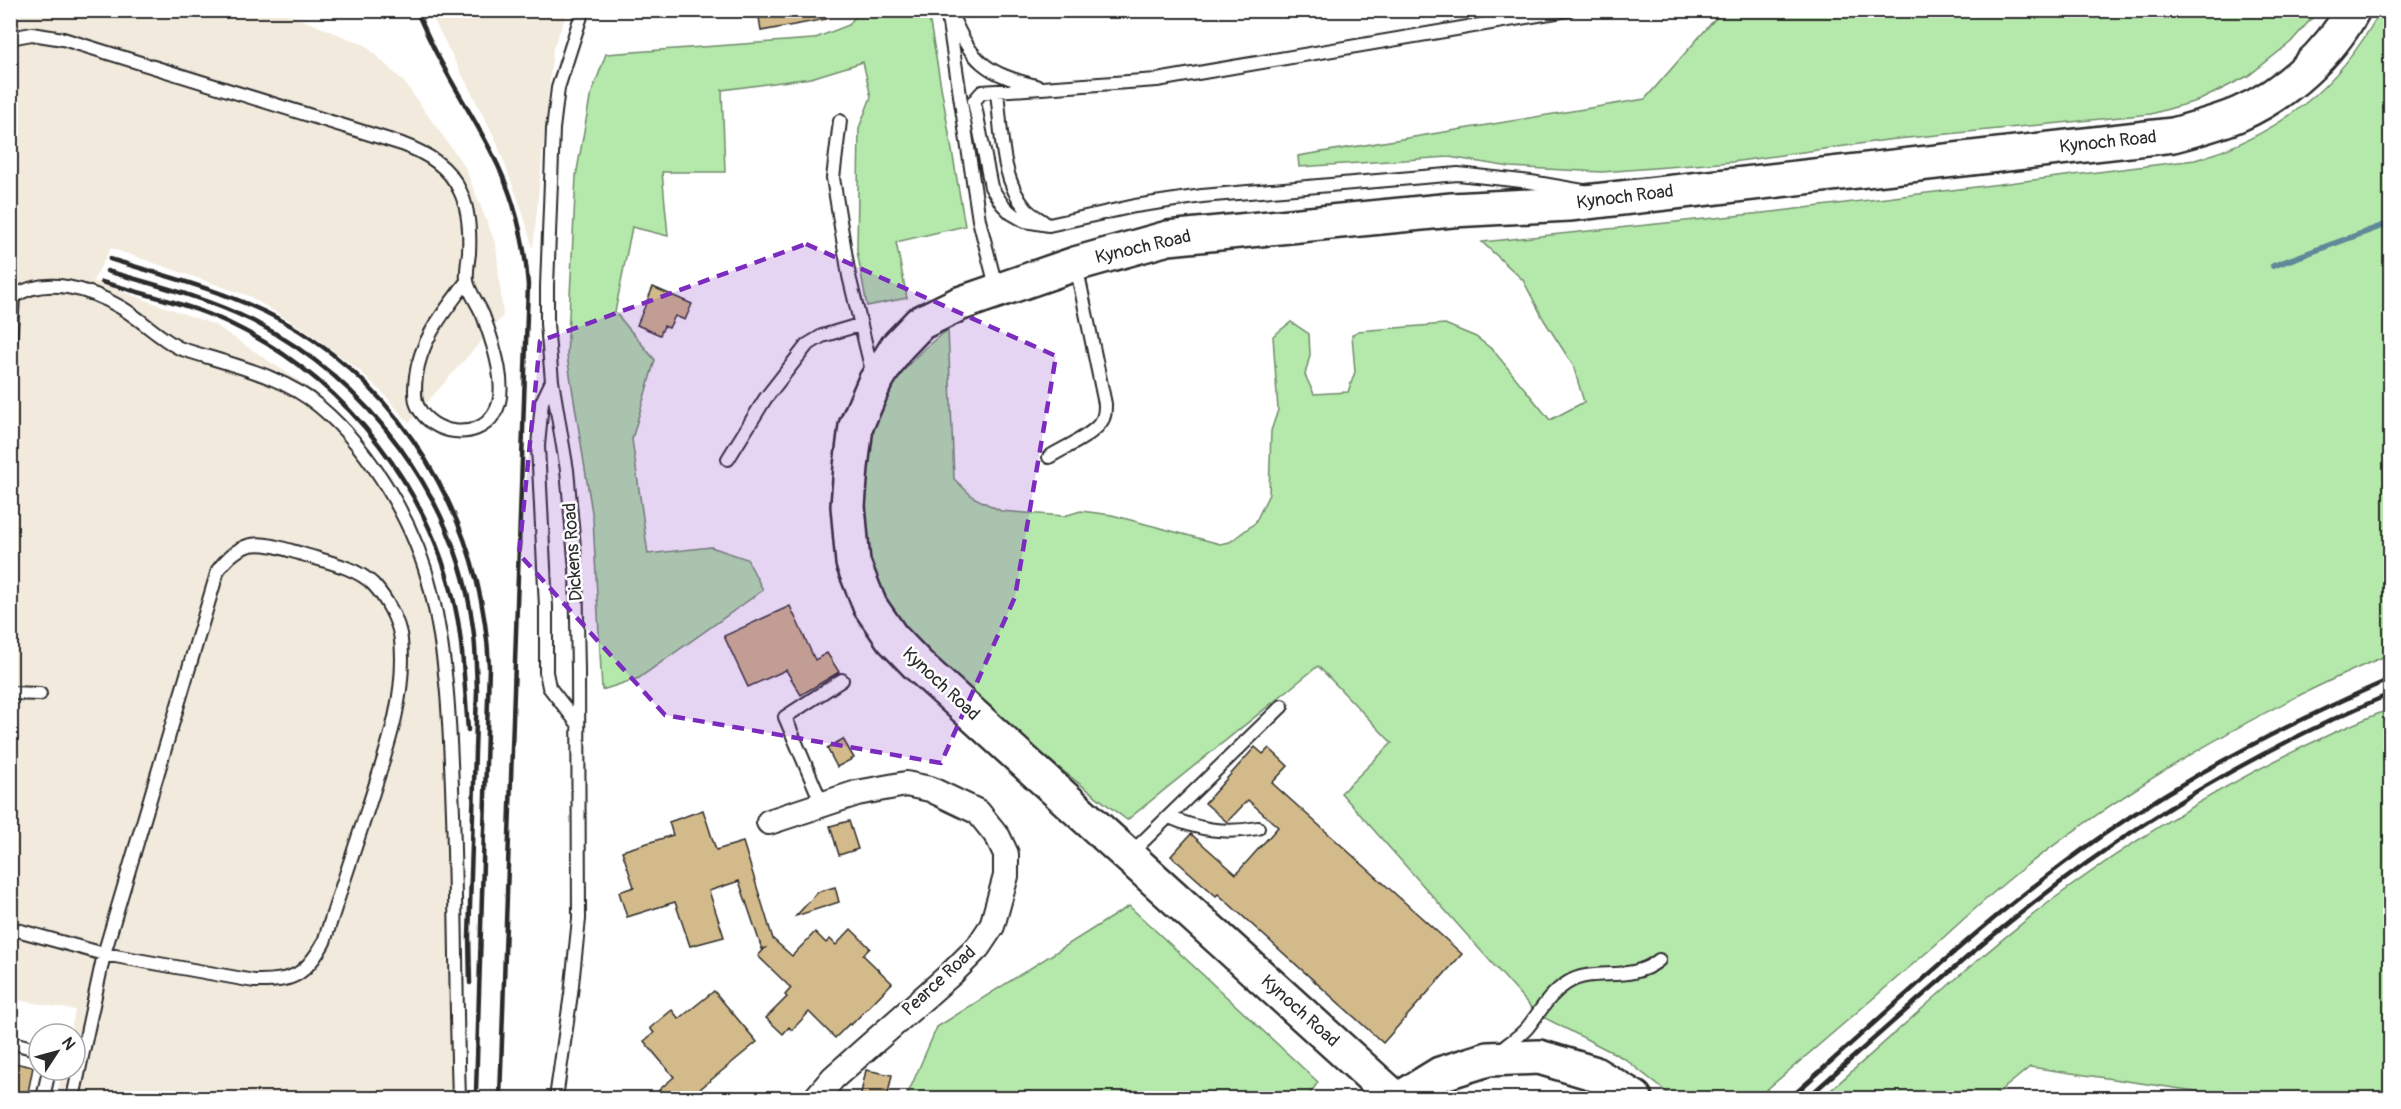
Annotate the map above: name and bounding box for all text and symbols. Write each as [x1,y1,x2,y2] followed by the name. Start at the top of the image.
[2058,125,2158,159] street label: Kynoch Road
[1575,180,1675,214] street label: Kynoch Road
[1093,225,1193,269] street label: Kynoch Road
[558,502,588,602] street label: Dickens Road
[897,642,985,726] street label: Kynoch Road
[897,941,981,1021] street label: Pearce Road
[1256,970,1344,1052] street label: Kynoch Road
[27,1022,87,1082] north arrow
[57,1034,80,1054] text: N

